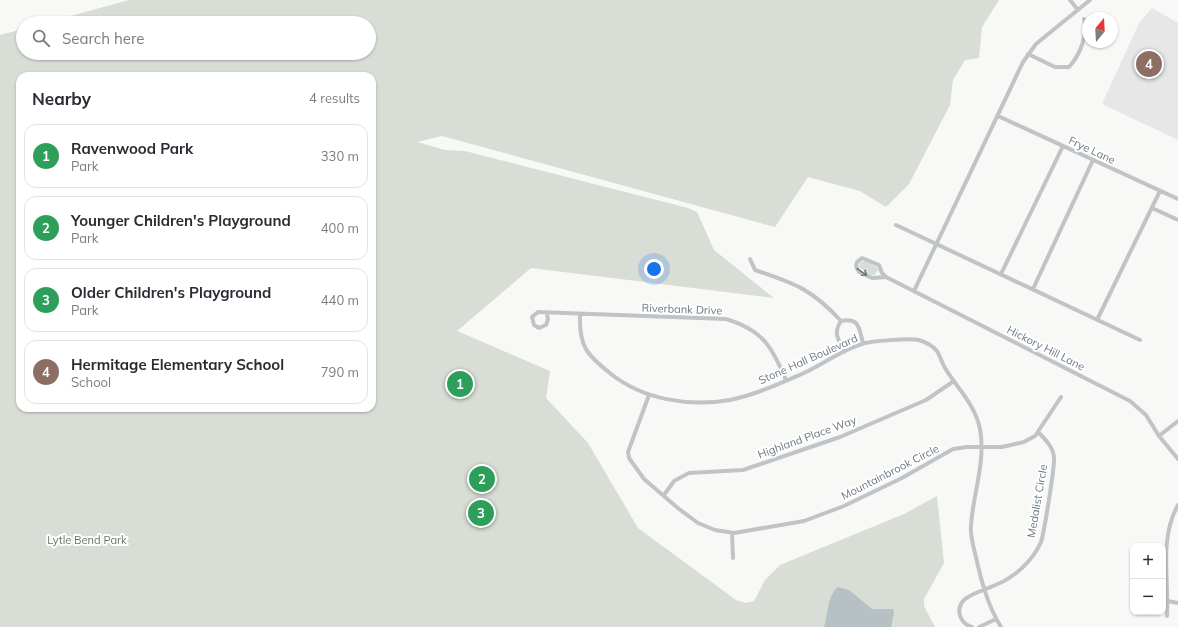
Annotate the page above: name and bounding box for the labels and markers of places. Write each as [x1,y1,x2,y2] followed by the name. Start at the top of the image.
[1136,49,1162,79] pin: 4
[447,369,473,399] pin: 1
[469,464,495,494] pin: 2
[468,498,494,528] pin: 3

